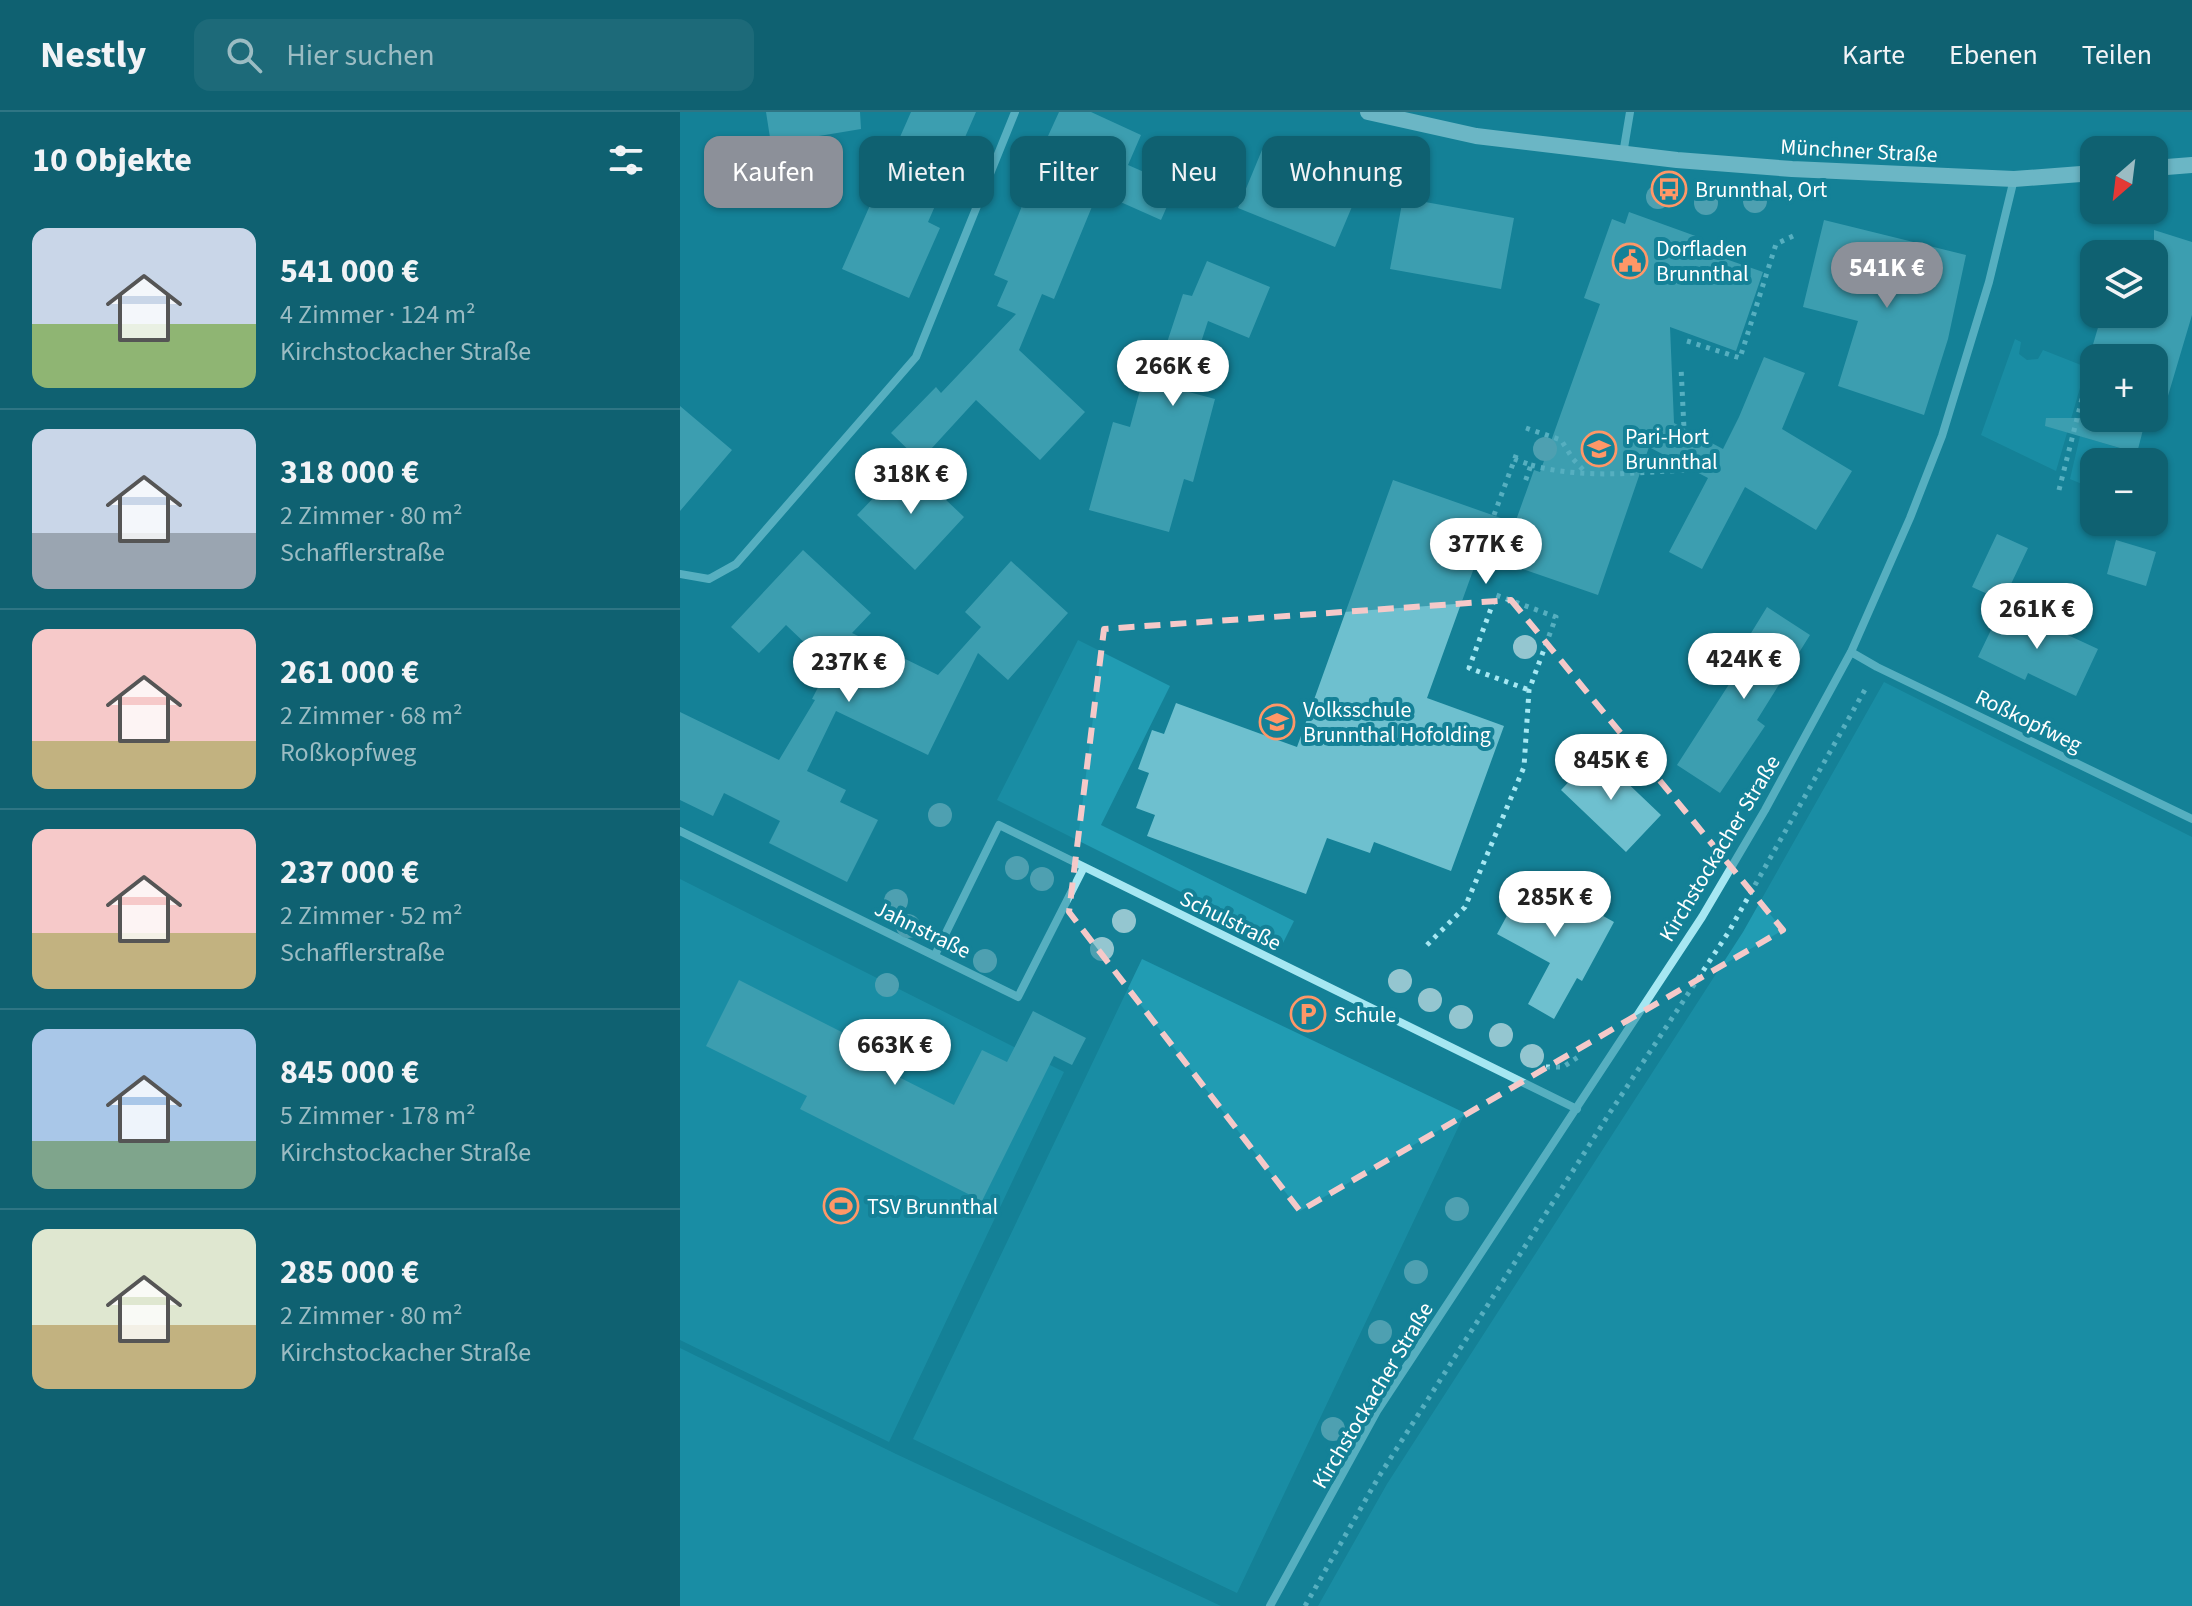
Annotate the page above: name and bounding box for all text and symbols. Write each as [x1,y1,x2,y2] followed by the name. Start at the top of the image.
[194,19,754,91] search box
[40,28,146,82] text: Nestly
[222,33,266,77] icon: search
[286,34,435,77] text: Hier suchen
[1842,35,1905,75] text: Karte
[1949,35,2038,75] text: Ebenen
[2082,35,2152,75] text: Teilen
[1779,131,1938,171] street label: Münchner Straße
[32,136,192,185] text: 10 Objekte
[704,136,843,208] chip: Kaufen
[859,136,994,208] chip: Mieten
[1010,136,1126,208] chip: Filter
[1142,136,1246,208] chip: Neu
[1262,136,1430,208] chip: Wohnung
[2080,136,2168,224] north arrow
[2080,136,2168,536] map controls
[604,138,648,182] icon: filters
[1650,170,1688,208] bus stop icon: Brunnthal, Ort
[1695,174,1828,206] place label: Brunnthal, Ort
[1656,233,1749,290] place label: Dorfladen Brunnthal
[2080,240,2168,328] button: layers
[1611,242,1649,280] public building icon: Dorfladen Brunnthal
[1822,242,1952,310] pin: 541K €
[280,247,419,296] text: 541 000 €
[1849,249,1925,286] text: 541K €
[96,260,192,356] icon: home
[280,296,476,333] text: 4 Zimmer · 124 m²
[280,333,531,370] text: Kirchstockacher Straße
[1108,340,1238,408] pin: 266K €
[2080,344,2168,432] button: +
[1135,347,1211,384] text: 266K €
[1625,421,1718,478] place label: Pari-Hort Brunnthal
[1580,430,1618,468] school or university icon: Pari-Hort Brunnthal
[280,448,419,497] text: 318 000 €
[846,448,976,516] pin: 318K €
[2080,448,2168,536] button: −
[873,455,949,492] text: 318K €
[96,461,192,557] icon: home
[280,497,463,534] text: 2 Zimmer · 80 m²
[1421,518,1551,586] pin: 377K €
[1448,525,1524,562] text: 377K €
[280,534,445,571] text: Schafflerstraße
[1972,583,2102,651] pin: 261K €
[1999,590,2075,627] text: 261K €
[1679,633,1809,701] pin: 424K €
[784,636,914,704] pin: 237K €
[1706,640,1782,677] text: 424K €
[811,643,887,680] text: 237K €
[280,648,419,697] text: 261 000 €
[96,661,192,757] icon: home
[1970,681,2087,761] street label: Roßkopfweg
[1303,694,1491,751] place label: Volksschule Brunnthal Hofolding
[280,697,463,734] text: 2 Zimmer · 68 m²
[1258,703,1296,741] school or university icon: Volksschule Brunnthal Hofolding
[280,734,416,771] text: Roßkopfweg
[1546,734,1676,802] pin: 845K €
[1573,741,1649,778] text: 845K €
[1651,749,1788,948] street label: Kirchstockacher Straße
[280,848,419,897] text: 237 000 €
[96,861,192,957] icon: home
[1490,871,1620,939] pin: 285K €
[1517,878,1593,915] text: 285K €
[1174,883,1287,959] street label: Schulstraße
[869,893,976,967] street label: Jahnstraße
[280,897,463,934] text: 2 Zimmer · 52 m²
[280,934,445,971] text: Schafflerstraße
[1289,995,1327,1033] parking icon: Schule
[1334,999,1396,1031] place label: Schule
[830,1019,960,1087] pin: 663K €
[857,1026,933,1063] text: 663K €
[280,1048,419,1097] text: 845 000 €
[96,1061,192,1157] icon: home
[280,1097,476,1134] text: 5 Zimmer · 178 m²
[280,1134,531,1171] text: Kirchstockacher Straße
[822,1187,860,1225] sports icon: TSV Brunnthal
[867,1191,998,1223] place label: TSV Brunnthal
[280,1248,419,1297] text: 285 000 €
[96,1261,192,1357] icon: home
[1304,1296,1441,1495] street label: Kirchstockacher Straße
[280,1297,463,1334] text: 2 Zimmer · 80 m²
[280,1334,531,1371] text: Kirchstockacher Straße

